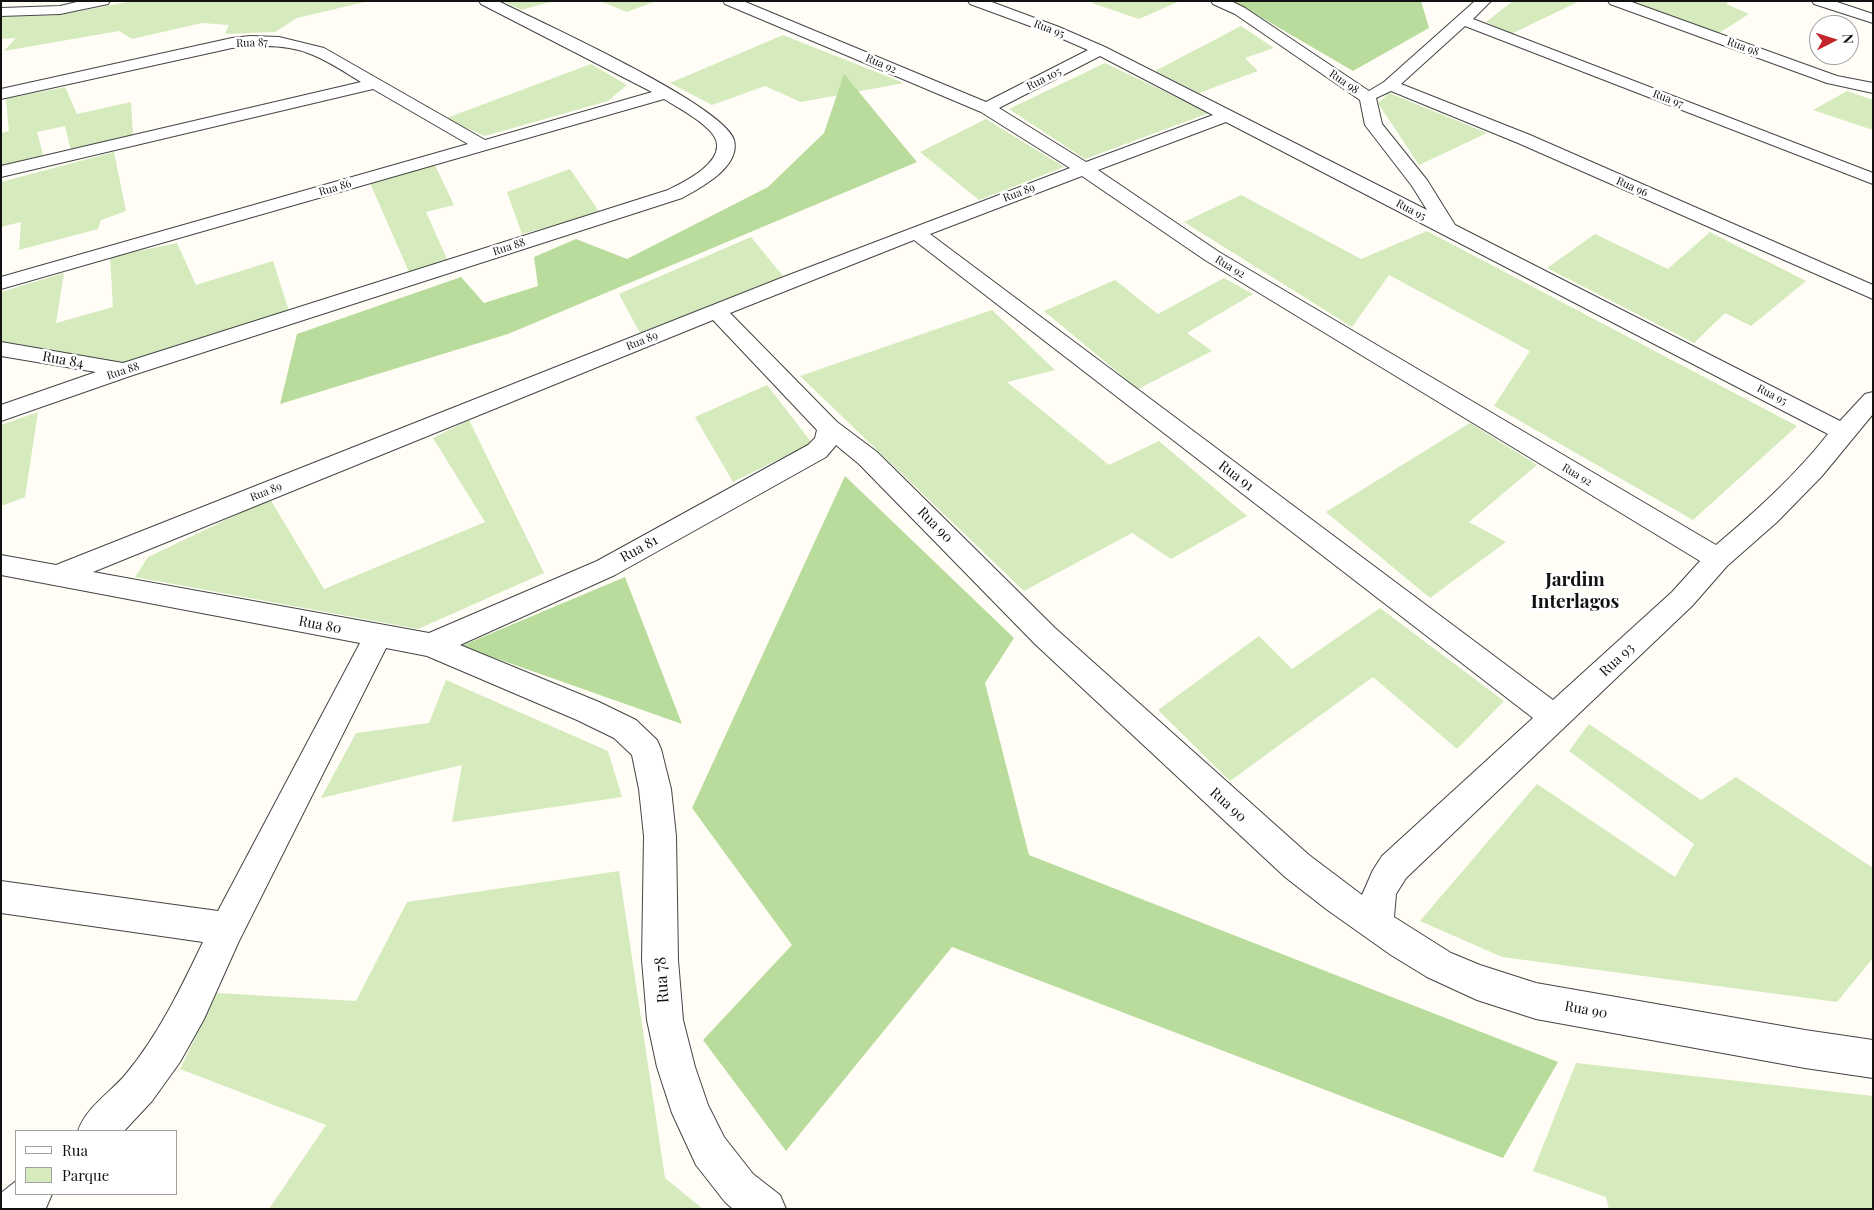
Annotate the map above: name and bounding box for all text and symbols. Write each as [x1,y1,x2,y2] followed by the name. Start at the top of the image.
[1809,15,1859,65] north arrow
[1032,17,1066,41] street label: Rua 95
[1839,33,1858,45] text: N
[1725,35,1761,59] street label: Rua 98
[236,36,268,50] street label: Rua 87
[863,52,899,76] street label: Rua 92
[1025,65,1063,93] street label: Rua 105
[1327,67,1361,97] street label: Rua 98
[1651,87,1685,111] street label: Rua 97
[1614,174,1650,200] street label: Rua 96
[317,177,353,199] street label: Rua 86
[1001,181,1037,205] street label: Rua 89
[1394,197,1428,223] street label: Rua 95
[491,236,527,258] street label: Rua 88
[1213,253,1247,281] street label: Rua 92
[624,329,660,353] street label: Rua 89
[41,348,85,372] street label: Rua 84
[105,360,141,382] street label: Rua 88
[1755,382,1789,408] street label: Rua 95
[1215,457,1257,495] street label: Rua 91
[1560,461,1594,489] street label: Rua 92
[248,480,284,504] street label: Rua 89
[914,504,956,546] street label: Rua 90
[617,532,661,566] street label: Rua 81
[1531,569,1619,613] district label: Jardim Interlagos
[297,613,343,637] street label: Rua 80
[1596,640,1638,680] street label: Rua 93
[1206,784,1250,826] street label: Rua 90
[651,956,673,1004] street label: Rua 78
[1563,998,1609,1022] street label: Rua 90
[15,1130,178,1195] legend
[62,1140,88,1160] text: Rua
[62,1165,109,1185] text: Parque

